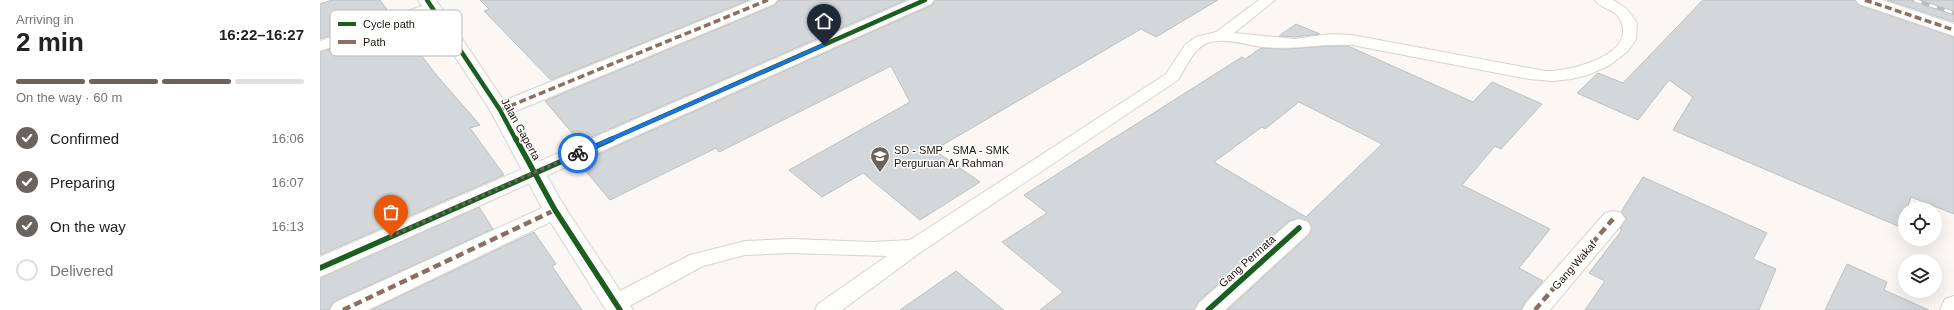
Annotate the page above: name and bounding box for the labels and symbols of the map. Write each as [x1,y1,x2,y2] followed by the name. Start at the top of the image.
[807,4,841,45] pin
[330,10,462,56] legend
[363,18,415,30] text: Cycle path
[363,36,386,48] text: Path
[499,96,543,163] street label: Jalan Gaperta
[558,133,598,173] courier
[894,144,1010,169] place label: SD - SMP - SMA - SMK Perguruan Ar Rahman
[869,145,891,173] school or university icon: SD - SMP - SMA - SMK Perguruan Ar Rahman
[374,195,408,236] pin
[1216,232,1278,289] street label: Gang Permata
[1550,237,1599,292] street label: Gang Wakaf

